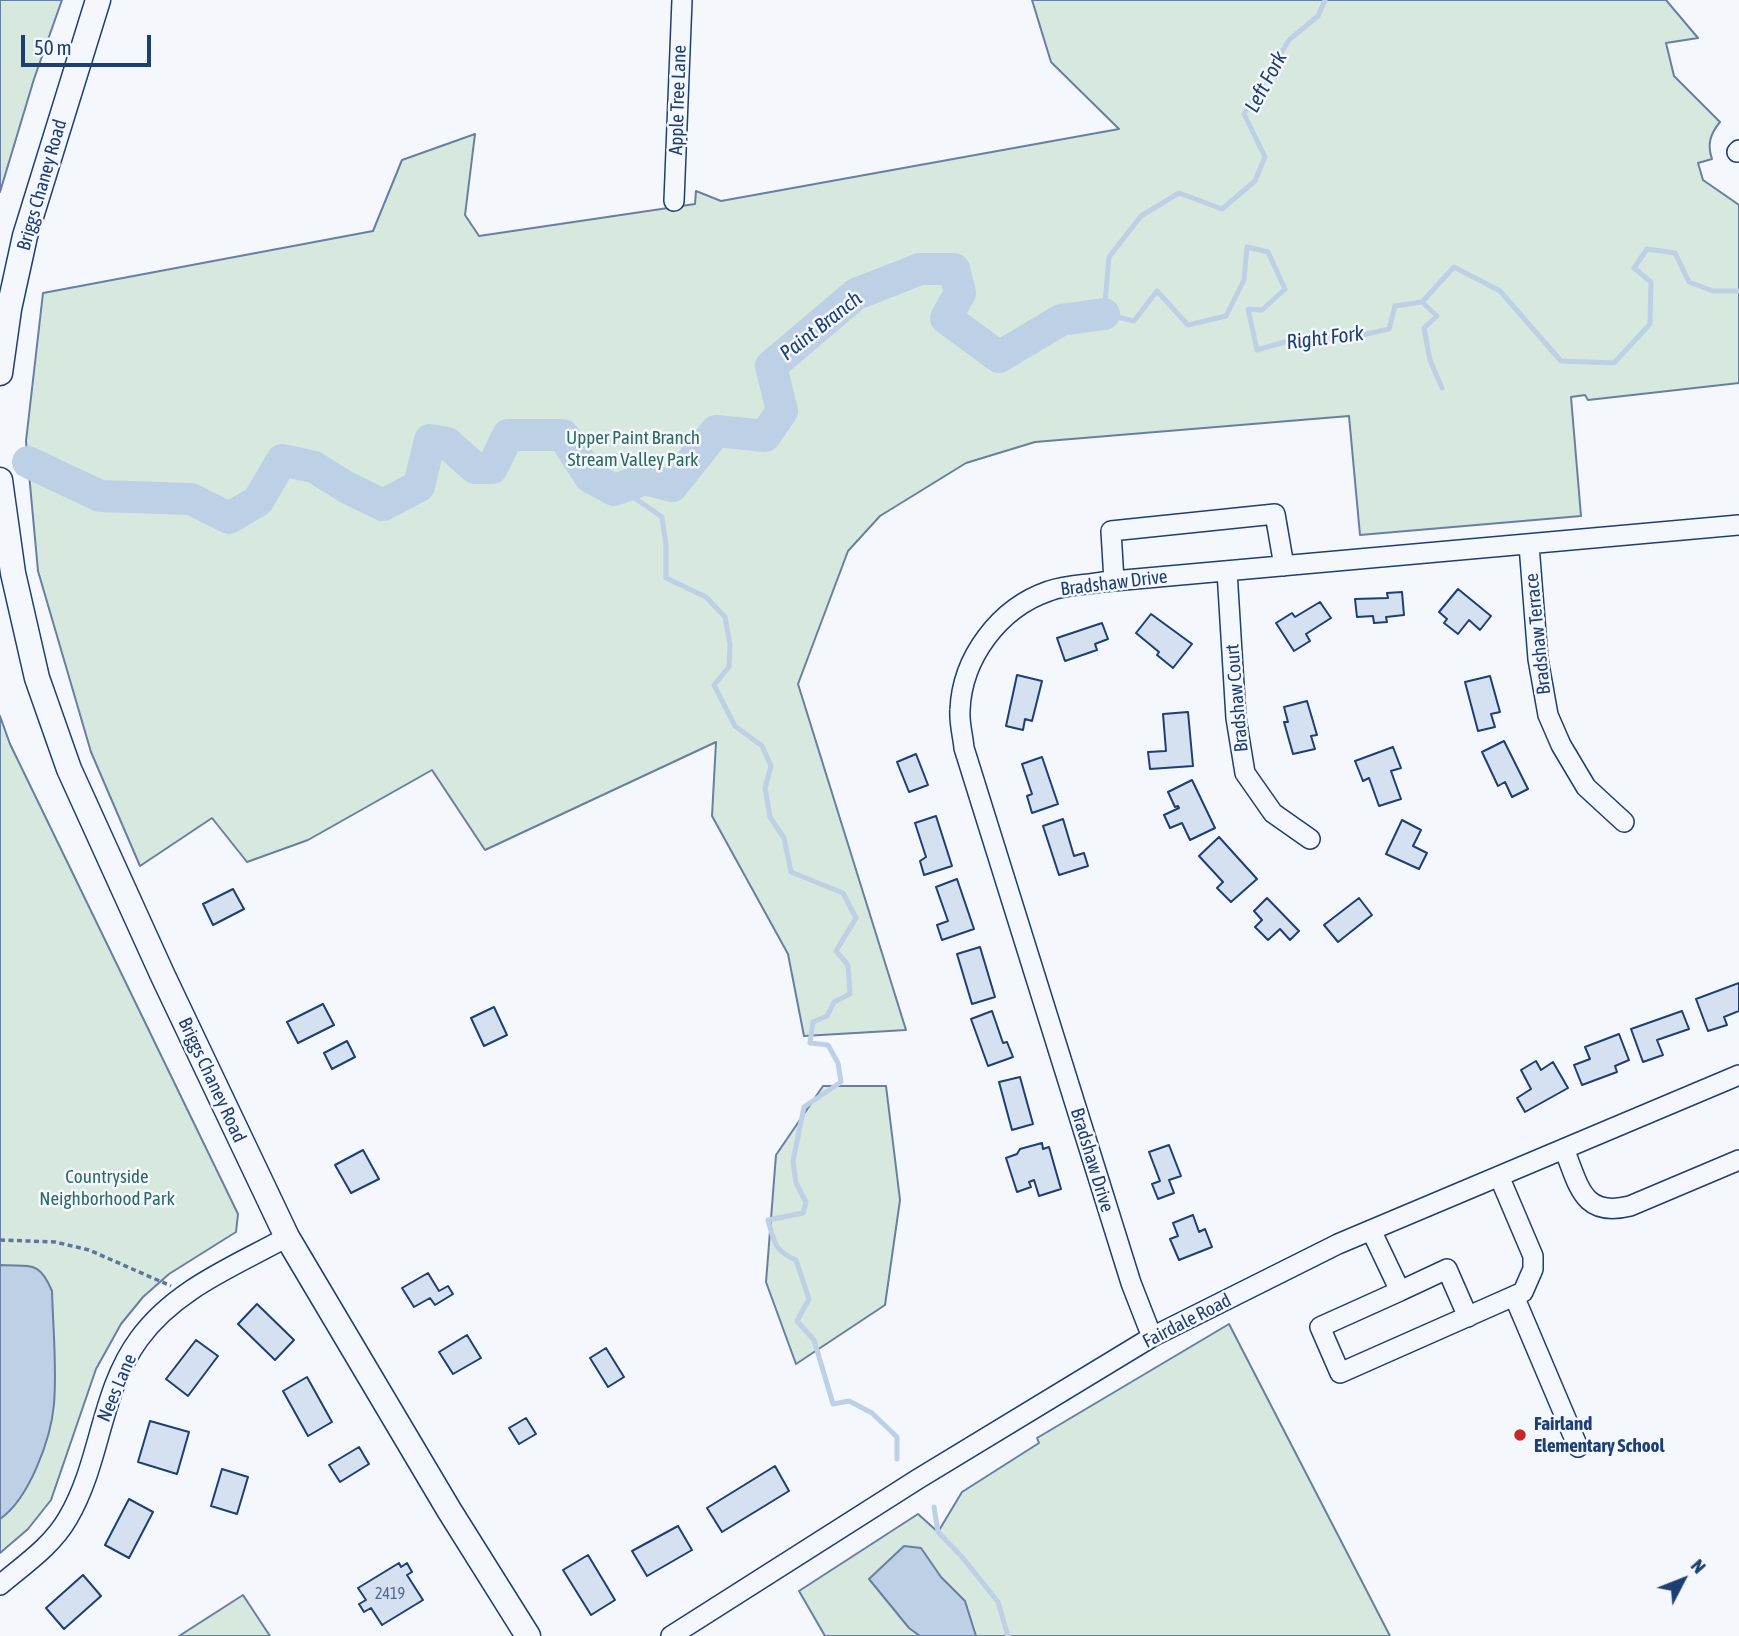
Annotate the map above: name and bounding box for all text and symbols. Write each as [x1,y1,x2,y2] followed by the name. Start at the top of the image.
[24,21,154,65] scale bar
[34,35,72,59] text: 50 m
[665,45,691,155] street label: Apple Tree Lane
[1239,47,1293,117] water label: Left Fork
[12,117,72,253] street label: Briggs Chaney Road
[775,286,867,366] water label: Paint Branch
[1285,321,1365,355] water label: Right Fork
[566,427,700,471] park label: Upper Paint Branch Stream Valley Park
[1059,565,1169,601] street label: Bradshaw Drive
[1520,572,1556,696] street label: Bradshaw Terrace
[1221,643,1253,753] street label: Bradshaw Court
[173,1014,251,1146] street label: Briggs Chaney Road
[1065,1105,1119,1215] street label: Bradshaw Drive
[39,1166,175,1210] park label: Countryside Neighborhood Park
[1139,1289,1235,1353] street label: Fairdale Road
[92,1351,142,1425] street label: Nees Lane
[1534,1413,1665,1457] place label: Fairland Elementary School
[1512,1427,1528,1443] marker: Fairland Elementary School
[1648,1545,1718,1615] north arrow
[1687,1554,1711,1577] text: N
[375,1584,405,1604] house number: 2419

